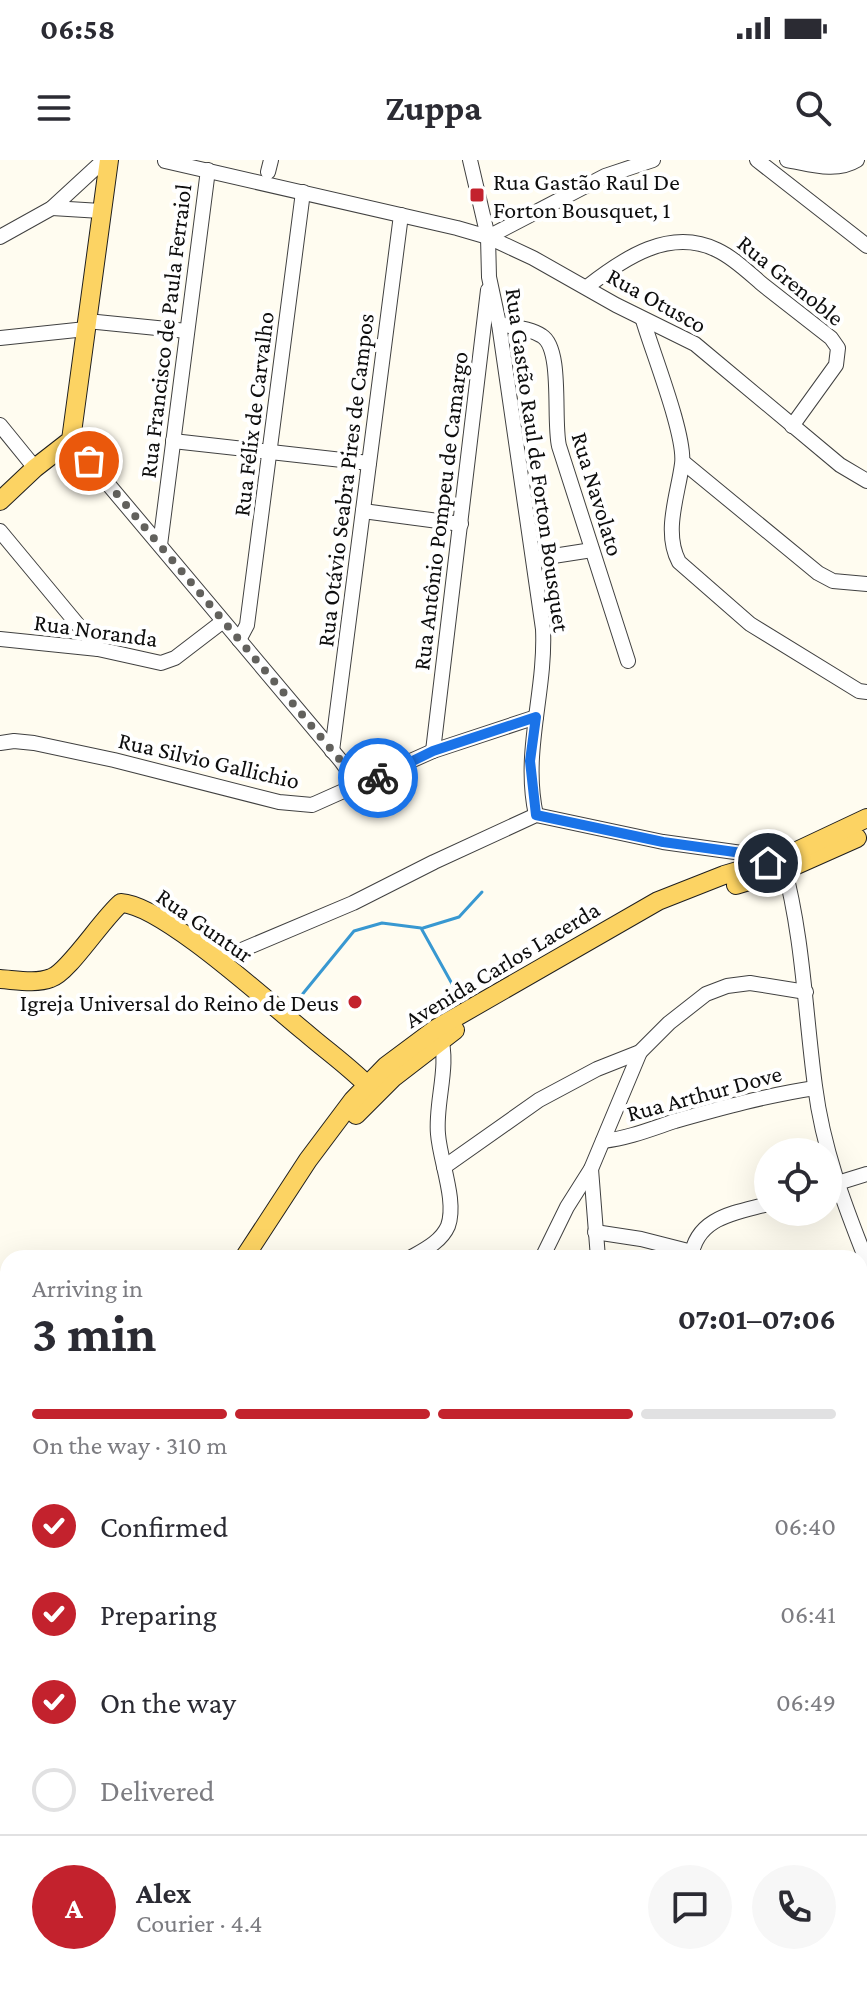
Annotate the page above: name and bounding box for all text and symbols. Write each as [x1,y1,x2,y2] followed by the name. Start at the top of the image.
[40,12,115,45] text: 06:58
[32,86,76,130] icon: menu
[791,86,835,130] icon: search
[385,88,482,128] text: Zuppa
[493,168,680,223] place label: Rua Gastão Raul De Forton Bousquet, 1
[134,182,196,480] street label: Rua Francisco de Paula Ferraiol
[468,186,486,204] marker: Rua Gastão Raul De Forton Bousquet, 1
[732,229,850,331] street label: Rua Grenoble
[603,262,711,338] street label: Rua Otusco
[500,286,576,635] street label: Rua Gastão Raul de Forton Bousquet
[227,310,279,518] street label: Rua Félix de Carvalho
[311,312,379,648] street label: Rua Otávio Seabra Pires de Campos
[407,350,473,672] street label: Rua Antônio Pompeu de Camargo
[55,427,123,495] pin
[566,429,630,559] street label: Rua Navolato
[67,439,111,483] icon: bag
[32,608,160,652] street label: Rua Noranda
[116,726,302,794] street label: Rua Silvio Gallichio
[338,738,418,818] courier
[356,756,400,800] icon: bike
[734,829,802,897] pin
[746,841,790,885] icon: home
[152,882,259,968] street label: Rua Guntur
[400,895,604,1033] street label: Avenida Carlos Lacerda
[20,989,339,1016] place label: Igreja Universal do Reino de Deus
[346,993,364,1011] marker: Igreja Universal do Reino de Deus
[624,1059,784,1127] street label: Rua Arthur Dove
[754,1138,842,1226] map controls
[754,1138,842,1226] button: locate
[32,1274,143,1303] text: Arriving in
[678,1302,836,1335] text: 07:01–07:06
[32,1304,156,1362] text: 3 min
[32,1431,227,1460] text: On the way · 310 m
[32,1504,76,1548] icon: check
[100,1510,228,1543] text: Confirmed
[774,1512,836,1541] text: 06:40
[32,1592,76,1636] icon: check
[100,1598,217,1631] text: Preparing
[780,1600,836,1629] text: 06:41
[32,1680,76,1724] icon: check
[100,1686,236,1719] text: On the way
[776,1688,836,1717] text: 06:49
[100,1774,215,1807] text: Delivered
[648,1865,732,1949] button: chat
[752,1865,836,1949] button: phone
[136,1876,191,1909] text: Alex
[65,1891,83,1924] text: A
[136,1909,262,1938] text: Courier · 4.4

